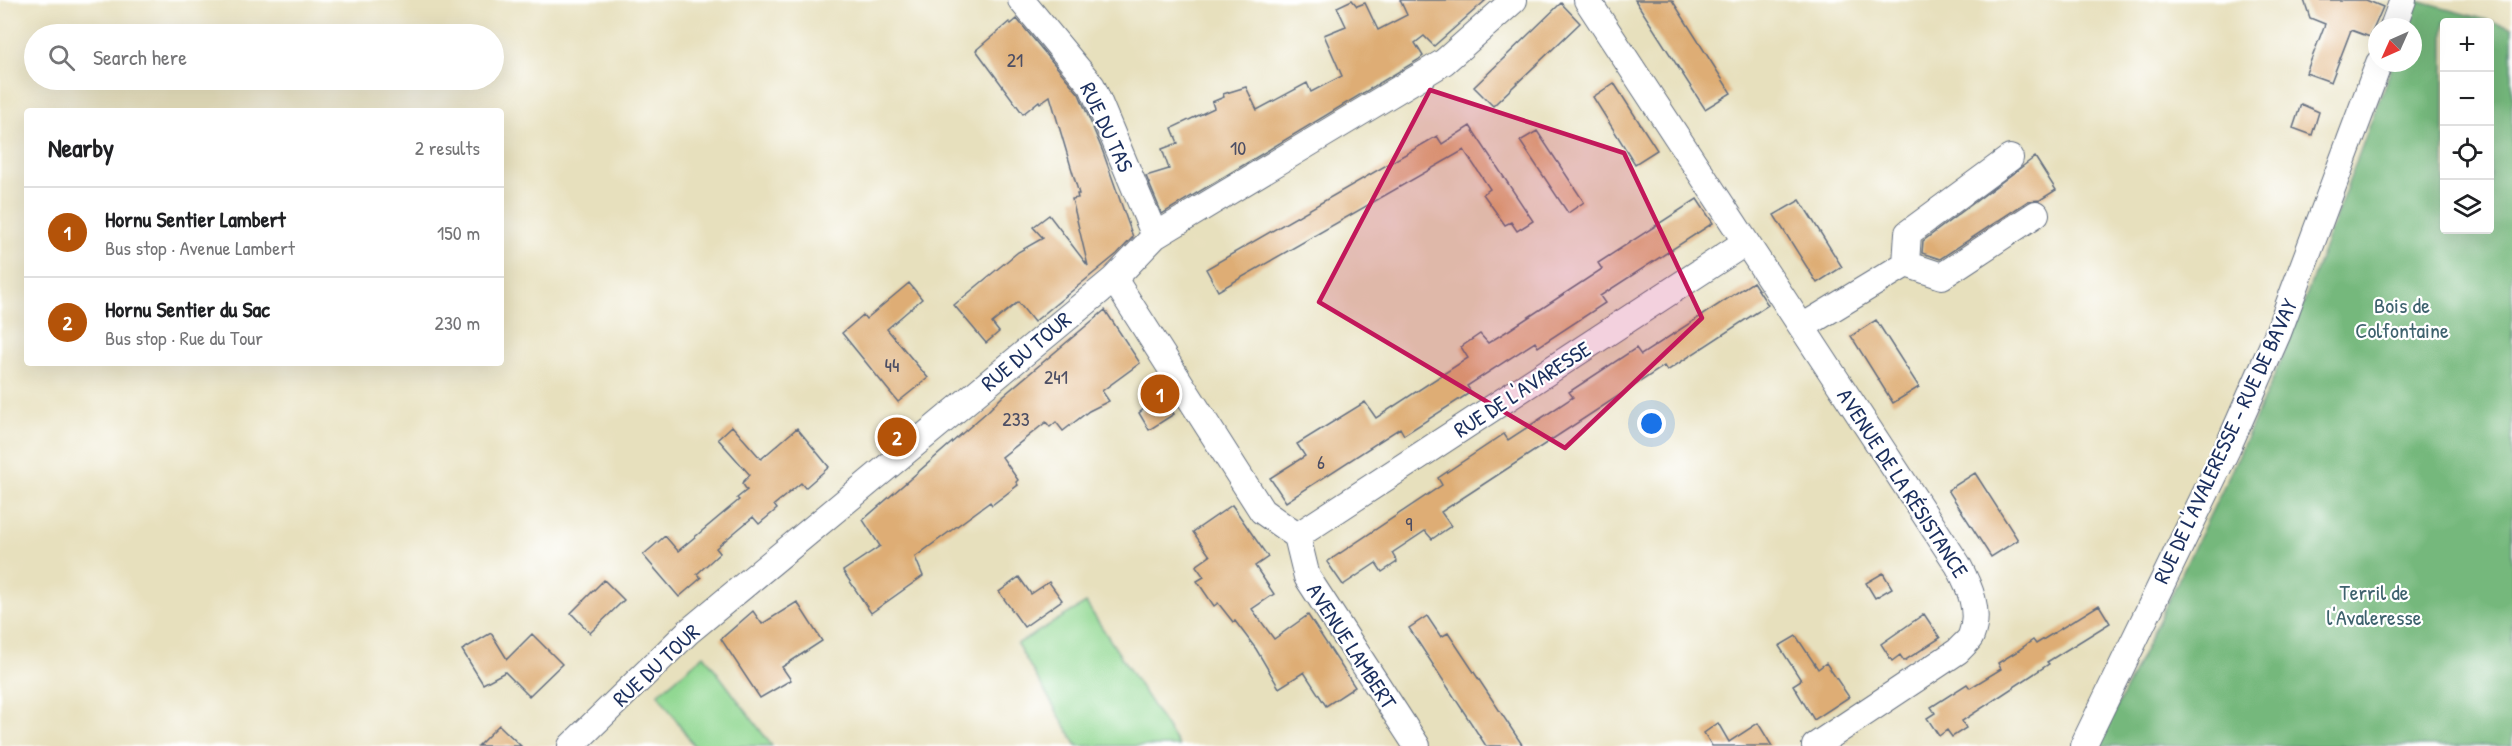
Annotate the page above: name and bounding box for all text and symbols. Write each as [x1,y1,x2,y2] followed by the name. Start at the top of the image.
[2368,18,2422,72] north arrow
[2440,18,2494,234] map controls
[2440,18,2494,72] button: +
[24,24,504,90] search box
[45,41,78,74] icon: search
[93,42,187,72] text: Search here
[1007,46,1023,73] house number: 21
[2440,72,2494,126] button: −
[1073,77,1141,177] street label: RUE DU TAS
[2440,126,2494,180] button: locate
[48,130,114,165] text: Nearby
[415,134,480,161] text: 2 results
[1230,134,1246,161] house number: 10
[2440,180,2494,234] button: layers
[105,204,286,234] text: Hornu Sentier Lambert
[64,219,71,246] text: 1
[437,219,480,246] text: 150 m
[105,234,295,261] text: Bus stop · Avenue Lambert
[2355,290,2449,345] park label: Bois de Colfontaine
[2146,293,2304,588] street label: RUE DE L'AVALERESSE - RUE DE BAVAY
[105,294,270,324] text: Hornu Sentier du Sac
[975,304,1077,398] street label: RUE DU TOUR
[63,309,72,336] text: 2
[435,309,480,336] text: 230 m
[105,324,263,351] text: Bus stop · Rue du Tour
[1448,333,1596,444] street label: RUE DE L'AVARESSE
[885,351,900,378] house number: 44
[1044,363,1068,390] house number: 241
[1140,372,1180,416] pin: 1
[1830,382,1976,584] street label: AVENUE DE LA RÉSISTANCE
[1002,405,1030,432] house number: 233
[1637,409,1666,438] your location
[878,414,916,460] pin: 2
[1317,448,1325,475] house number: 6
[1405,510,1413,537] house number: 9
[1300,577,1404,715] street label: AVENUE LAMBERT
[2326,577,2422,632] park label: Terril de l'Avaleresse
[606,617,706,713] street label: RUE DU TOUR

